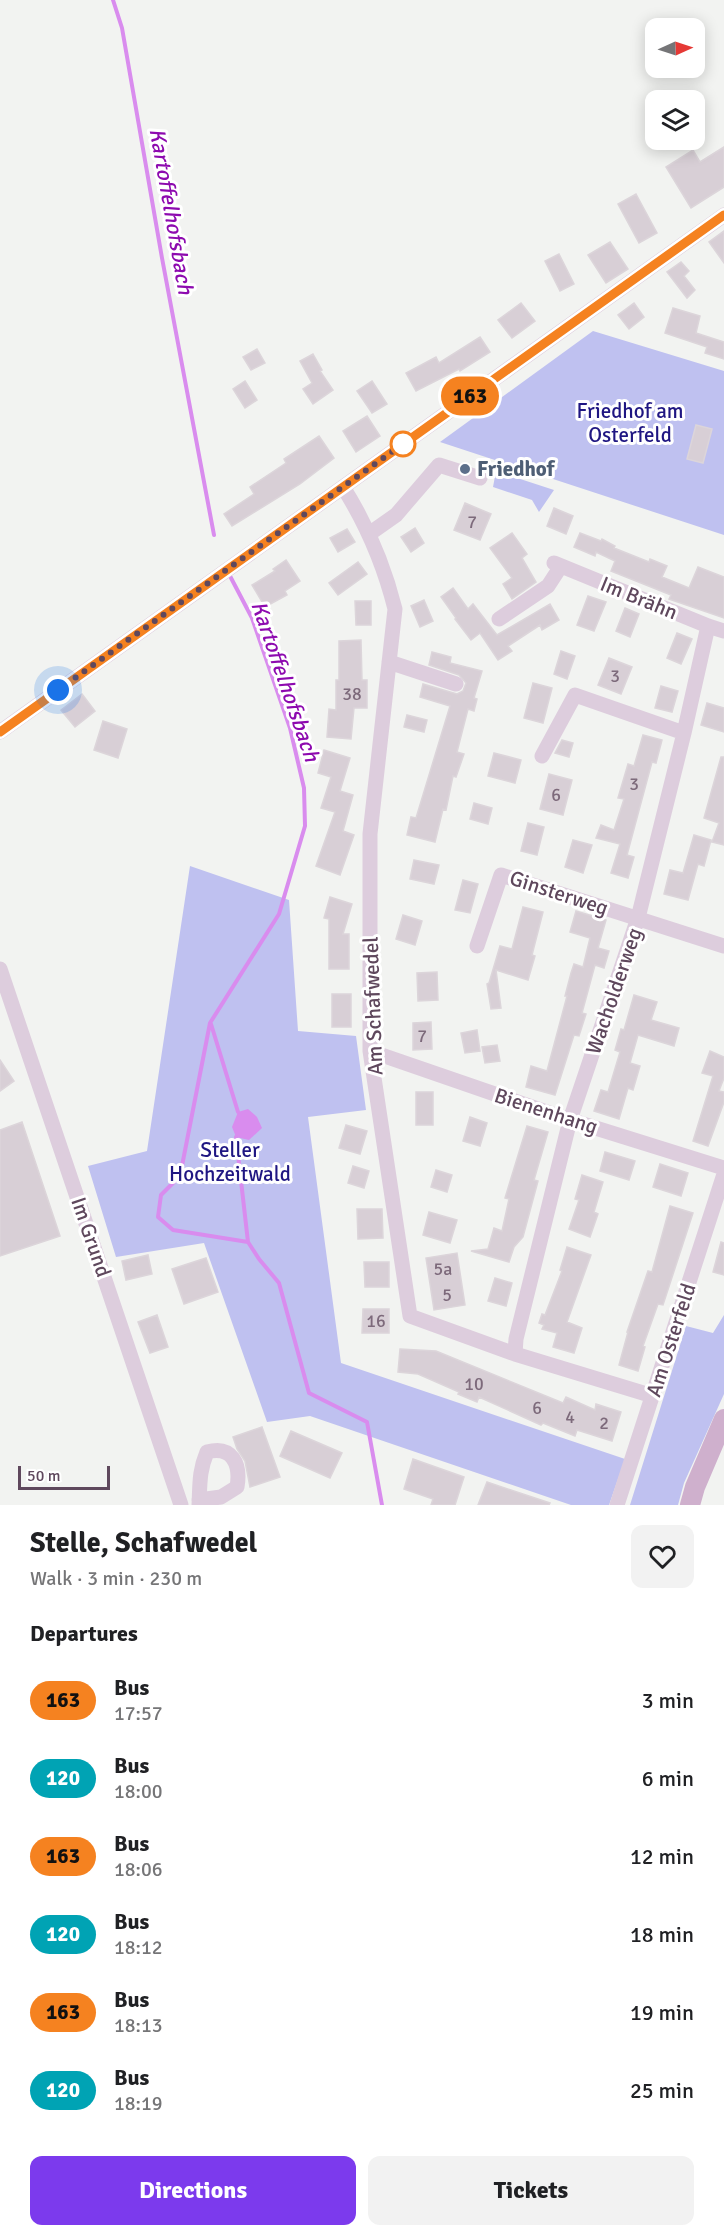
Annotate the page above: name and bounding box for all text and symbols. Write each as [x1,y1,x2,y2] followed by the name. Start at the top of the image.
[645,18,705,78] north arrow
[645,18,705,150] map controls
[645,90,705,150] button: layers
[144,126,200,297] water label: Kartoffelhofsbach
[436,376,504,416] line badge: 163
[453,383,487,409] text: 163
[576,398,684,448] park label: Friedhof am Osterfeld
[390,431,416,457] unlabelled marker
[477,456,556,482] place label: Friedhof
[458,462,472,476] marker: Friedhof
[467,511,477,533] house number: 7
[597,571,681,625] street label: Im Brähn
[245,597,326,766] water label: Kartoffelhofsbach
[610,665,620,687] house number: 3
[43,675,73,705] your location
[342,683,362,705] house number: 38
[629,773,639,795] house number: 3
[551,784,561,806] house number: 6
[506,865,612,921] street label: Ginsterweg
[580,924,648,1058] street label: Wacholderweg
[358,936,388,1076] street label: Am Schafwedel
[417,1025,427,1047] house number: 7
[491,1082,601,1140] street label: Bienenhang
[169,1137,291,1187] park label: Steller Hochzeitwald
[65,1194,117,1280] street label: Im Grund
[434,1258,452,1280] house number: 5a
[640,1280,702,1400] street label: Am Osterfeld
[442,1284,452,1306] house number: 5
[366,1310,386,1332] house number: 16
[464,1373,484,1395] house number: 10
[532,1397,542,1419] house number: 6
[565,1406,575,1428] house number: 4
[599,1412,609,1434] house number: 2
[18,1463,110,1490] scale bar
[27,1466,61,1486] text: 50 m
[631,1525,694,1588] button: heart
[30,1526,257,1560] text: Stelle, Schafwedel
[30,1566,202,1591] text: Walk · 3 min · 230 m
[30,1620,138,1647] text: Departures
[114,1674,149,1701] text: Bus
[46,1687,80,1713] text: 163
[642,1687,694,1714] text: 3 min
[114,1701,163,1726] text: 17:57
[114,1752,149,1779] text: Bus
[46,1765,80,1791] text: 120
[642,1765,694,1792] text: 6 min
[114,1779,163,1804] text: 18:00
[114,1830,149,1857] text: Bus
[46,1843,80,1869] text: 163
[630,1843,694,1870] text: 12 min
[114,1857,163,1882] text: 18:06
[114,1908,149,1935] text: Bus
[46,1921,80,1947] text: 120
[630,1921,694,1948] text: 18 min
[114,1935,163,1960] text: 18:12
[114,1986,149,2013] text: Bus
[46,1999,80,2025] text: 163
[630,1999,694,2026] text: 19 min
[114,2013,163,2038] text: 18:13
[114,2064,149,2091] text: Bus
[46,2077,80,2103] text: 120
[630,2077,694,2104] text: 25 min
[114,2091,163,2116] text: 18:19
[30,2156,356,2225] button: Directions
[368,2156,694,2225] button: Tickets

